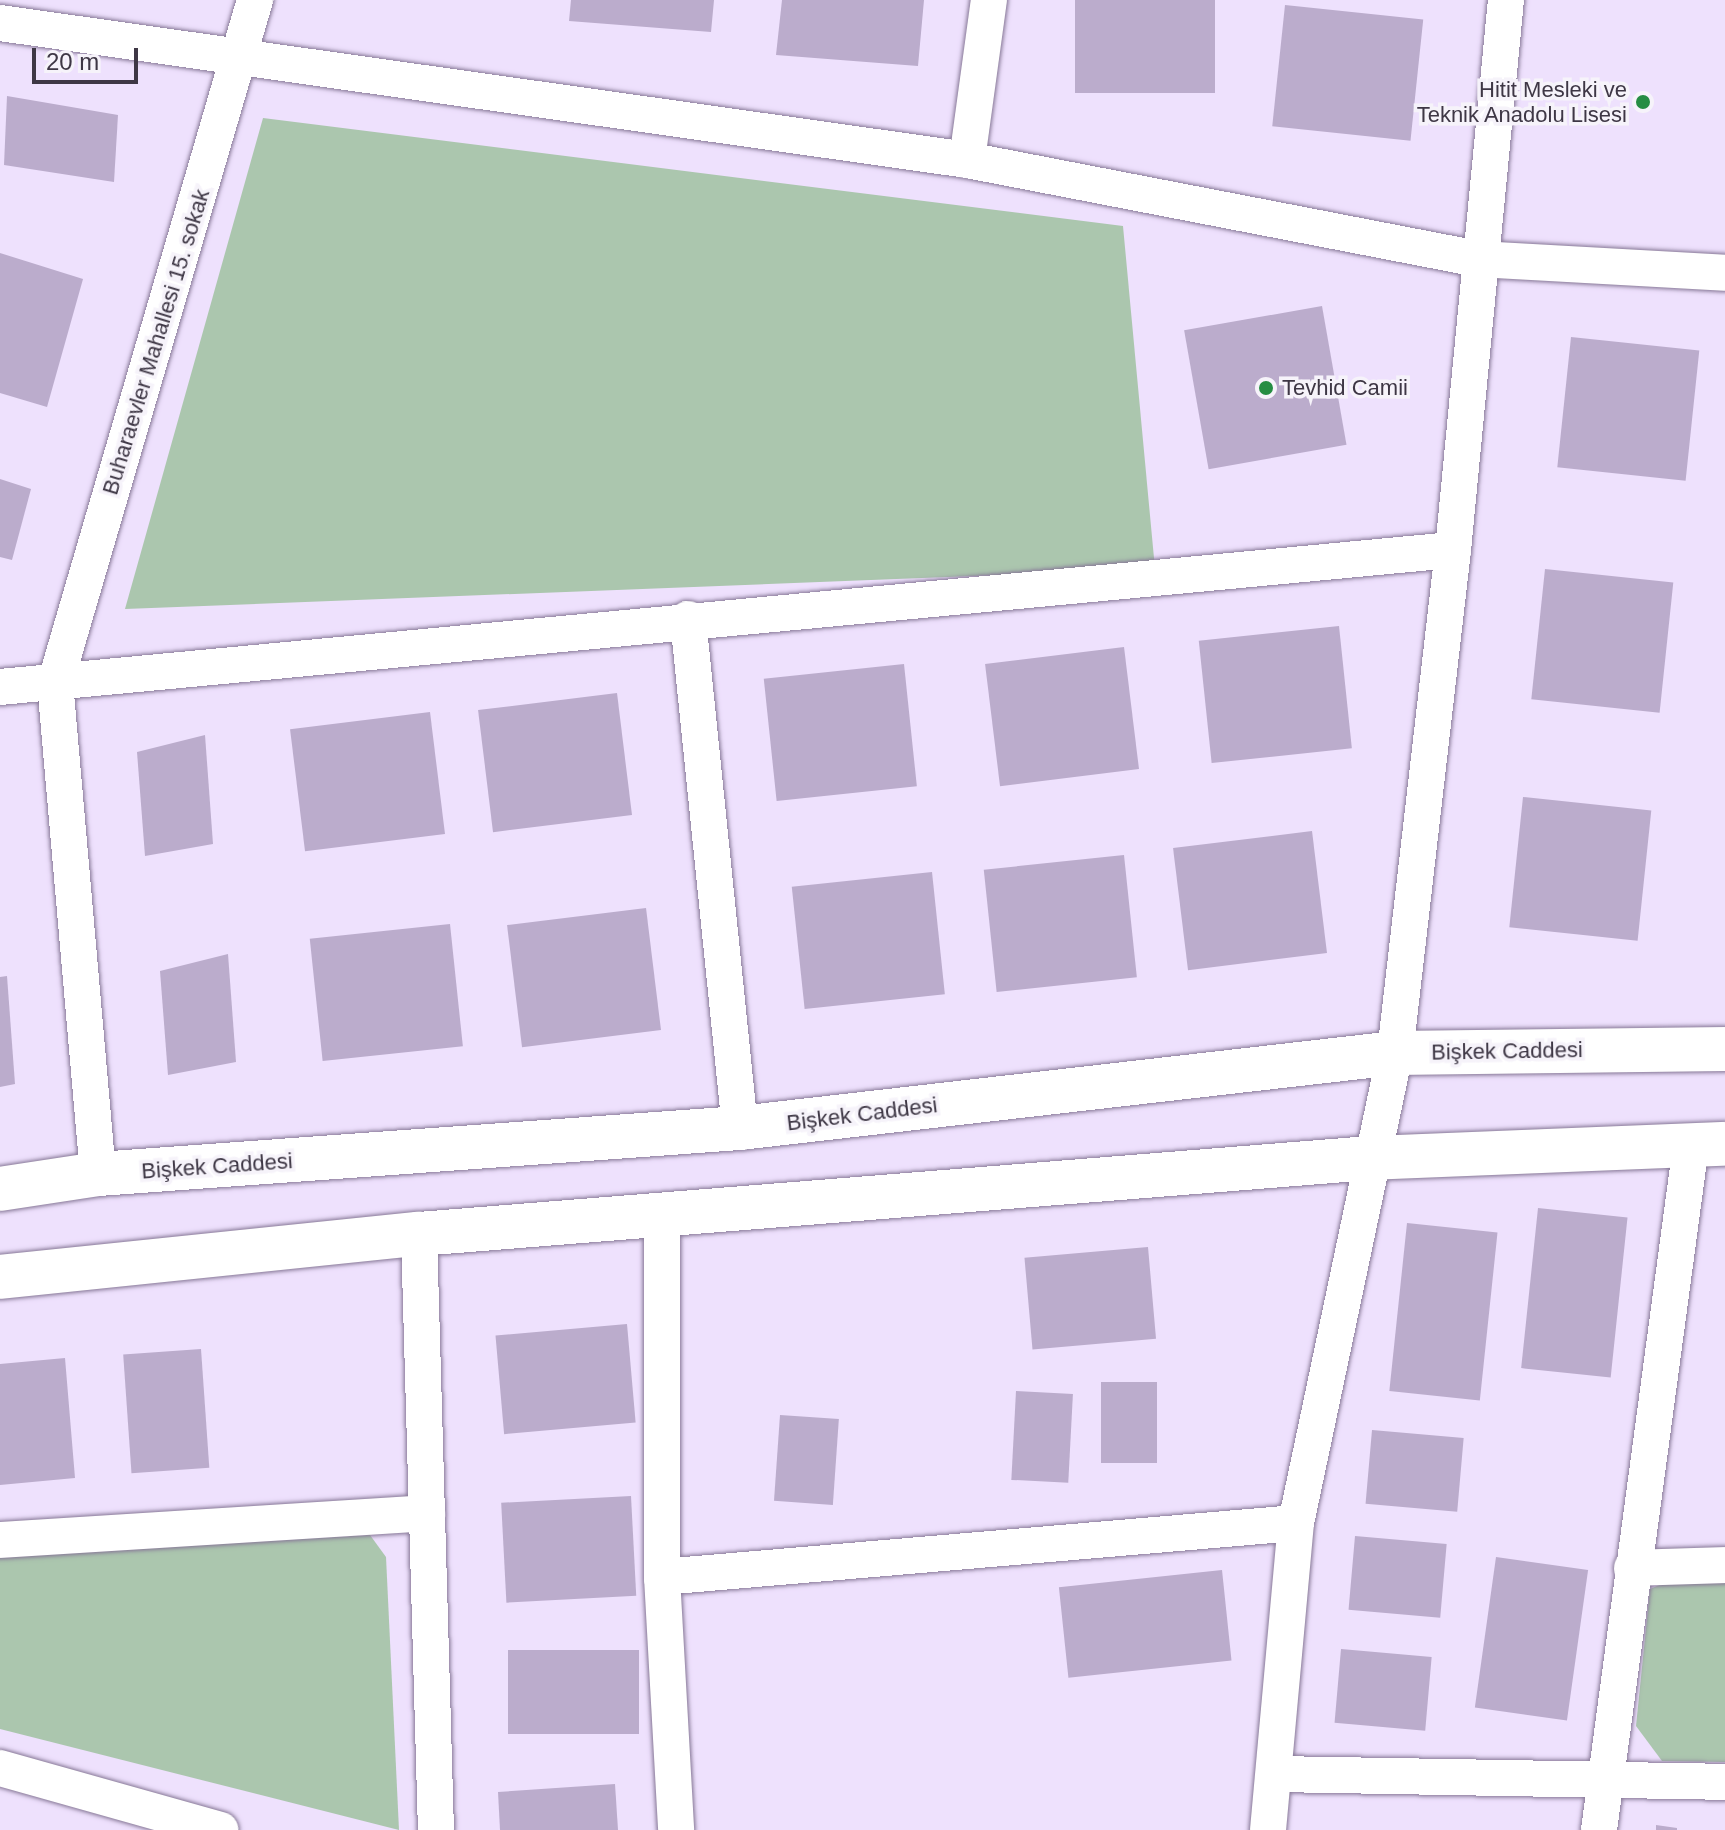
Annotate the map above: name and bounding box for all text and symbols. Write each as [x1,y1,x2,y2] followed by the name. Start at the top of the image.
[36,32,142,82] scale bar
[46,48,99,75] text: 20 m
[1415,76,1627,128] place label: Hitit Mesleki ve Teknik Anadolu Lisesi
[1634,93,1652,111] marker: Hitit Mesleki ve Teknik Anadolu Lisesi
[97,186,215,498] street label: Buharaevler Mahallesi 15. sokak
[1282,375,1408,401] place label: Tevhid Camii
[1257,379,1275,397] marker: Tevhid Camii
[1431,1036,1583,1066] street label: Bişkek Caddesi
[785,1092,939,1136] street label: Bişkek Caddesi
[140,1148,294,1184] street label: Bişkek Caddesi

